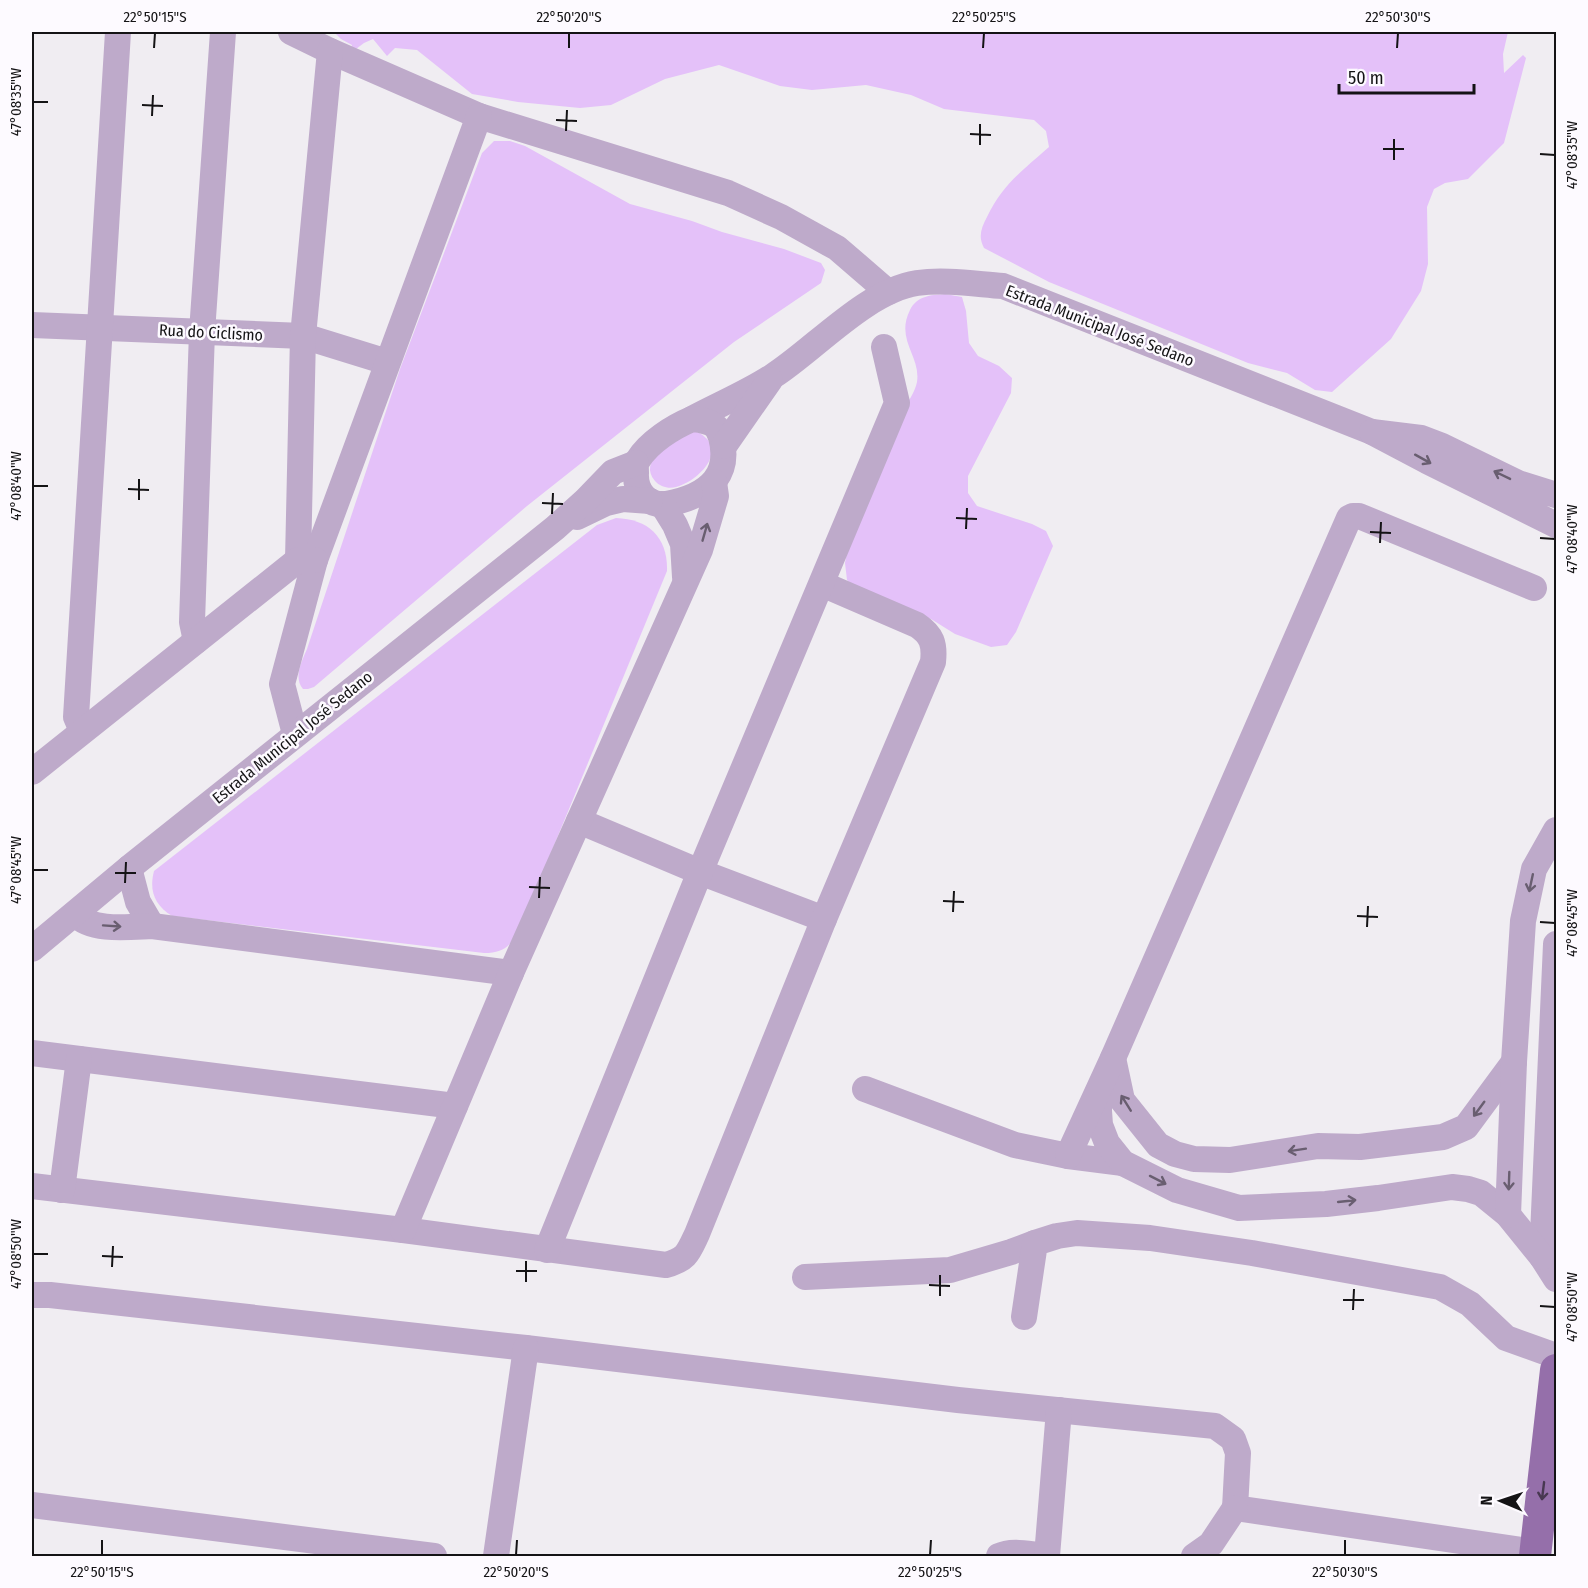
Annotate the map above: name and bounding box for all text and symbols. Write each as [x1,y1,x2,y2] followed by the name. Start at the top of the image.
[123,8,187,26] text: 22°50'15"S
[536,8,602,26] text: 22°50'20"S
[952,8,1016,26] text: 22°50'25"S
[1365,8,1431,26] text: 22°50'30"S
[1339,57,1474,95] scale bar
[1348,67,1384,89] text: 50 m
[7,68,25,136] text: 47°08'35"W
[1563,121,1581,189] text: 47°08'35"W
[1003,281,1197,370] street label: Estrada Municipal José Sedano
[158,320,264,345] street label: Rua do Ciclismo
[7,451,25,521] text: 47°08'40"W
[1414,453,1431,465] one-way arrow
[1493,468,1511,480] one-way arrow
[1563,504,1581,574] text: 47°08'40"W
[700,523,711,542] one-way arrow
[209,667,376,808] street label: Estrada Municipal José Sedano
[7,836,25,904] text: 47°08'45"W
[1525,873,1537,892] one-way arrow
[1563,889,1581,957] text: 47°08'45"W
[101,921,121,932] one-way arrow
[1120,1095,1132,1112] one-way arrow
[1473,1101,1486,1117] one-way arrow
[1287,1144,1307,1155] one-way arrow
[1504,1171,1515,1191] one-way arrow
[1148,1175,1166,1186] one-way arrow
[1337,1196,1357,1207] one-way arrow
[7,1219,25,1289] text: 47°08'50"W
[1563,1272,1581,1342] text: 47°08'50"W
[1471,1471,1531,1531] north arrow
[1537,1480,1548,1500] one-way arrow
[1477,1495,1496,1506] text: N
[70,1563,134,1581] text: 22°50'15"S
[483,1563,549,1581] text: 22°50'20"S
[898,1563,962,1581] text: 22°50'25"S
[1312,1563,1378,1581] text: 22°50'30"S

